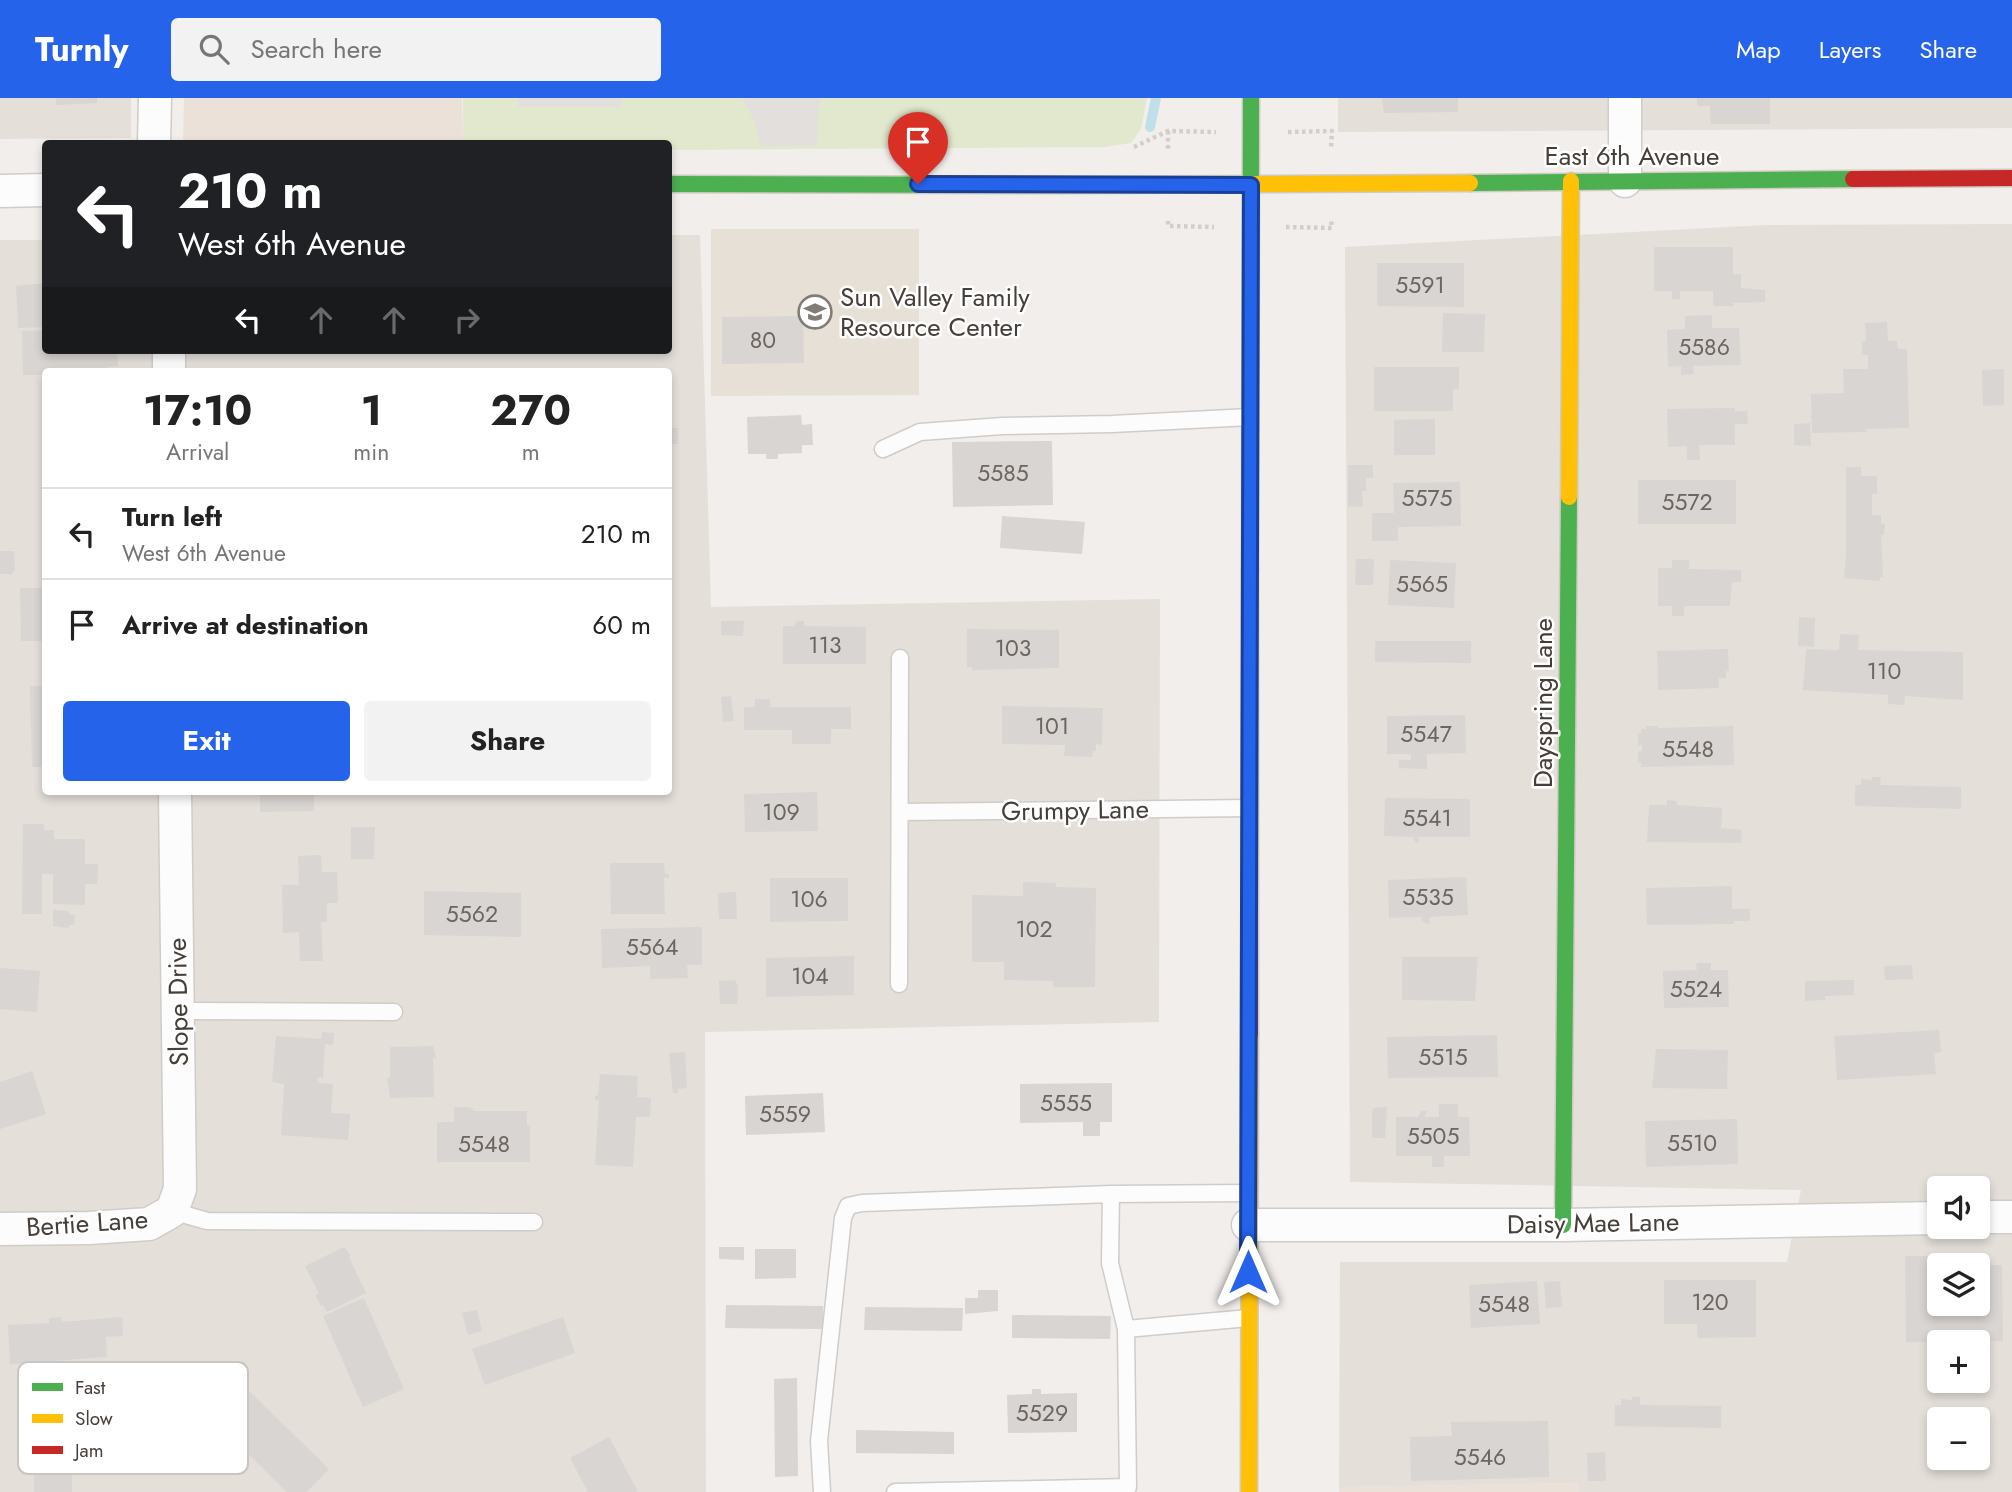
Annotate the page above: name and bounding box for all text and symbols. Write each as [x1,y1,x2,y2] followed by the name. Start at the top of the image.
[171,18,661,81] search box
[35,26,129,73] text: Turnly
[195,30,233,68] icon: search
[251,30,382,68] text: Search here
[1736,32,1781,67] text: Map
[1819,32,1881,67] text: Layers
[1919,32,1977,67] text: Share
[888,112,948,184] pin
[899,123,937,161] icon: arrive
[1545,137,1719,175] street label: East 6th Avenue
[178,156,322,226] text: 210 m
[63,168,154,259] icon: left
[178,221,406,267] text: West 6th Avenue
[1395,268,1445,302] house number: 5591
[840,278,1030,346] place label: Sun Valley Family Resource Center
[796,293,834,331] school or university icon: Sun Valley Family Resource Center
[229,301,267,339] icon: left
[302,301,340,339] icon: ahead
[375,301,413,339] icon: ahead
[448,301,486,339] icon: right
[750,323,776,357] house number: 80
[1678,330,1730,364] house number: 5586
[143,380,252,441] text: 17:10
[361,380,382,441] text: 1
[490,380,571,441] text: 270
[166,435,229,469] text: Arrival
[353,435,389,469] text: min
[522,435,540,469] text: m
[977,456,1029,490] house number: 5585
[1402,481,1453,515] house number: 5575
[1661,485,1713,519] house number: 5572
[122,498,222,536] text: Turn left
[63,515,101,553] icon: left
[581,515,651,553] text: 210 m
[122,536,286,570] text: West 6th Avenue
[1396,567,1448,601] house number: 5565
[63,606,101,644] icon: arrive
[122,606,369,644] text: Arrive at destination
[592,606,651,644] text: 60 m
[1524,618,1562,788] street label: Dayspring Lane
[808,628,842,662] house number: 113
[995,631,1031,665] house number: 103
[1867,654,1901,688] house number: 110
[63,701,350,781] button: Exit
[364,701,651,781] button: Share
[1035,709,1069,743] house number: 101
[1400,717,1452,751] house number: 5547
[1662,732,1714,766] house number: 5548
[1001,790,1149,830] street label: Grumpy Lane
[762,795,800,829] house number: 109
[1402,801,1452,835] house number: 5541
[1402,880,1454,914] house number: 5535
[790,882,828,916] house number: 106
[446,897,498,931] house number: 5562
[1015,912,1053,946] house number: 102
[626,930,678,964] house number: 5564
[158,938,198,1066] street label: Slope Drive
[791,959,829,993] house number: 104
[1670,972,1722,1006] house number: 5524
[1418,1040,1468,1074] house number: 5515
[1040,1086,1092,1120] house number: 5555
[759,1097,811,1131] house number: 5559
[1407,1119,1459,1153] house number: 5505
[1667,1126,1717,1160] house number: 5510
[458,1127,510,1161] house number: 5548
[1927,1176,1990,1470] map controls
[1927,1176,1990,1239] button: sound
[25,1200,149,1246] street label: Bertie Lane
[1506,1202,1680,1244] street label: Daisy Mae Lane
[1211,1235,1285,1309] position arrow
[1927,1253,1990,1316] button: layers
[1691,1285,1729,1319] house number: 120
[1478,1287,1530,1321] house number: 5548
[1927,1330,1990,1393] button: +
[18,1362,248,1474] legend
[75,1374,106,1401] text: Fast
[1016,1396,1068,1430] house number: 5529
[75,1405,113,1432] text: Slow
[1927,1407,1990,1470] button: −
[72,1437,104,1464] text: Jam
[1454,1440,1506,1474] house number: 5546

